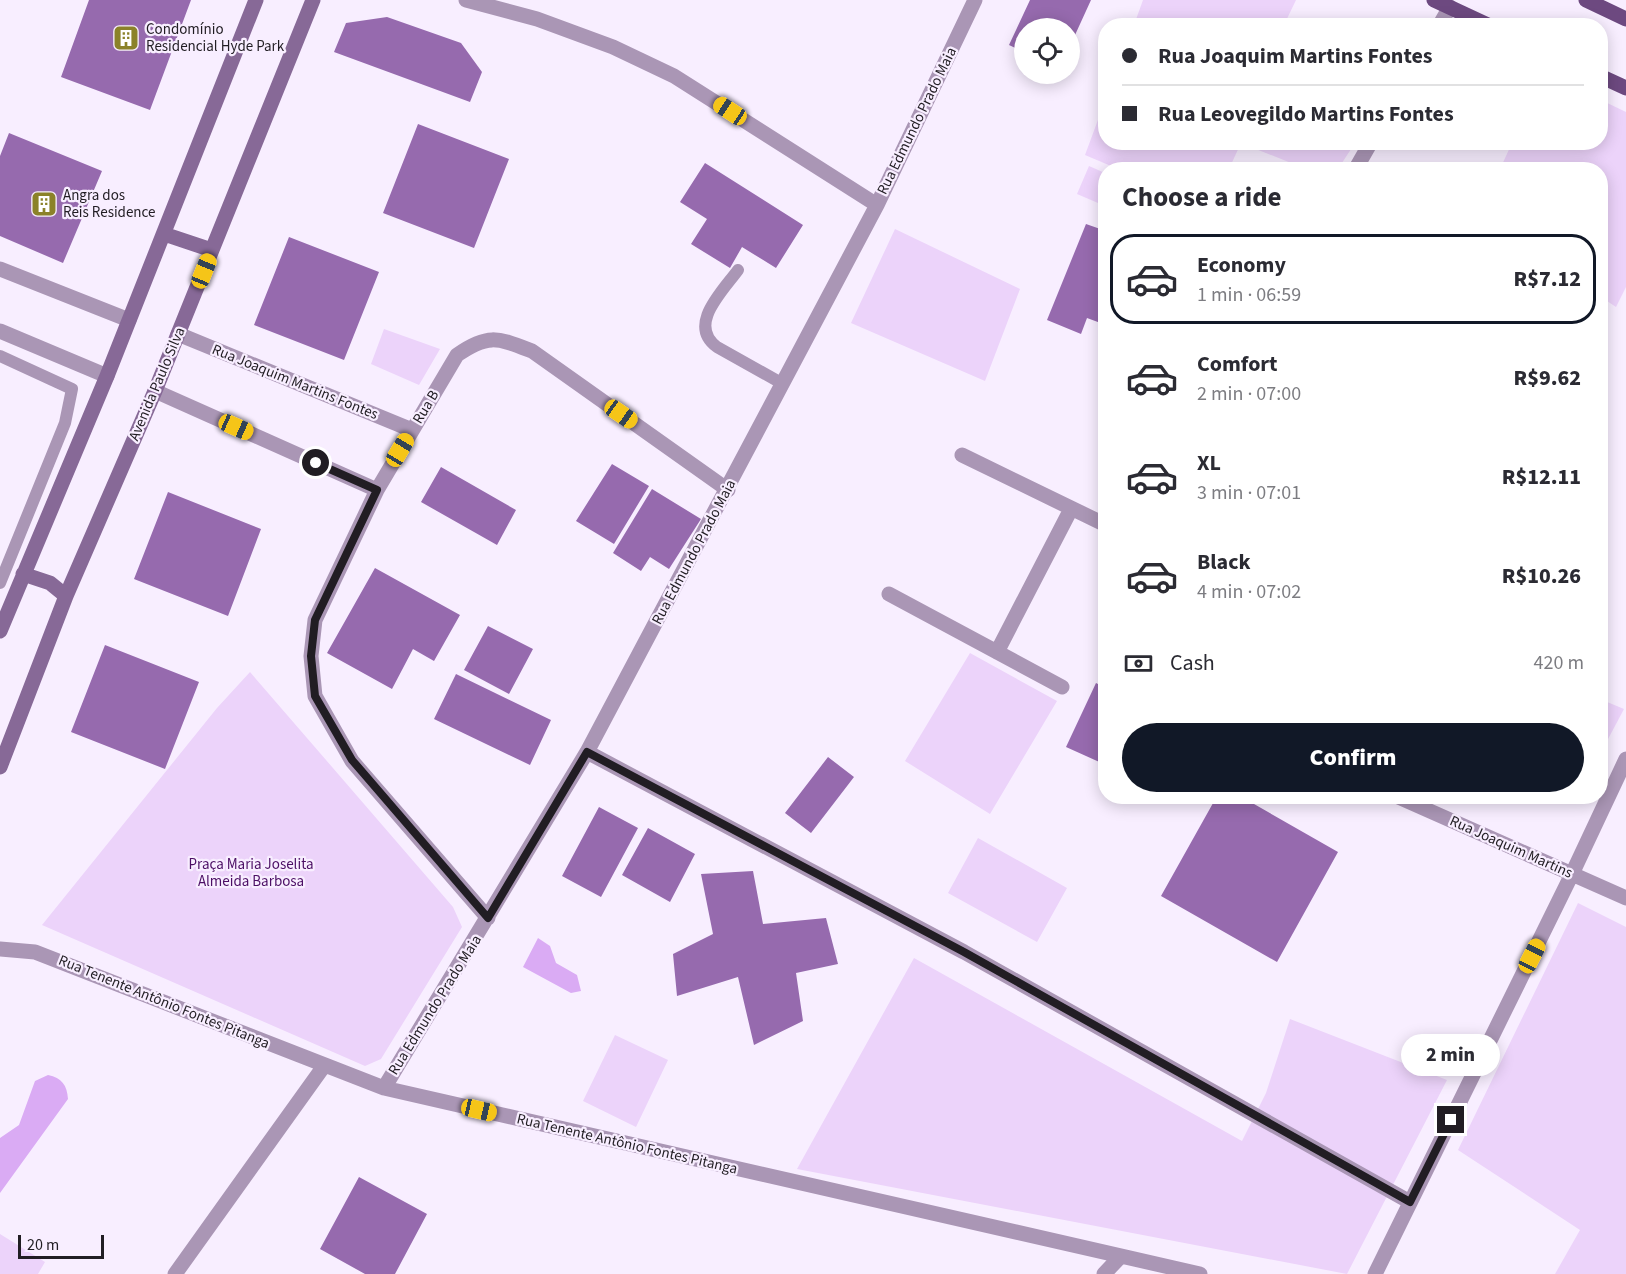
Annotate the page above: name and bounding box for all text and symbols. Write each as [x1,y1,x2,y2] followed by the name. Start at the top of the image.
[1014,18,1080,84] map controls
[1014,18,1080,84] button: locate
[146,19,285,57] place label: Condomínio Residencial Hyde Park
[111,23,141,53] building icon: Condomínio Residencial Hyde Park
[1158,40,1433,72] text: Rua Joaquim Martins Fontes
[872,44,962,198] street label: Rua Edmundo Prado Maia
[710,94,750,128] car
[1158,98,1454,130] text: Rua Leovegildo Martins Fontes
[1122,178,1282,217] text: Choose a ride
[63,185,156,223] place label: Angra dos Reis Residence
[29,189,59,219] building icon: Angra dos Reis Residence
[1197,249,1286,281] text: Economy
[189,251,219,291] car
[1125,252,1179,306] icon: car
[1514,263,1581,295] text: R$7.12
[1197,281,1301,309] text: 1 min · 06:59
[124,324,190,444] street label: Avenida Paulo Silva
[209,339,381,425] street label: Rua Joaquim Martins Fontes
[1197,348,1278,380] text: Comfort
[1125,351,1179,405] icon: car
[1514,362,1581,394] text: R$9.62
[1197,380,1301,408] text: 2 min · 07:00
[408,386,444,428] street label: Rua B
[601,396,641,432] car
[216,411,256,443] car
[383,430,417,470] car
[1197,447,1221,479] text: XL
[302,449,329,476] route start
[1125,450,1179,504] icon: car
[1502,461,1581,493] text: R$12.11
[647,476,741,628] street label: Rua Edmundo Prado Maia
[1197,479,1301,507] text: 3 min · 07:01
[1197,546,1251,578] text: Black
[1125,549,1179,603] icon: car
[1502,560,1581,592] text: R$10.26
[1197,578,1301,606] text: 4 min · 07:02
[1122,647,1155,680] icon: cash
[1170,647,1215,679] text: Cash
[1534,649,1584,677] text: 420 m
[1122,723,1584,792] button: Confirm
[1446,810,1576,884] street label: Rua Joaquim Martins
[189,854,313,892] park label: Praça Maria Joselita Almeida Barbosa
[383,931,487,1079] street label: Rua Edmundo Prado Maia
[1516,936,1548,976] car
[55,950,273,1054] street label: Rua Tenente Antônio Fontes Pitanga
[1402,1033,1500,1075] callout: 2 min
[1426,1041,1475,1069] text: 2 min
[459,1097,499,1123] car
[1437,1106,1464,1133] route end
[515,1108,739,1180] street label: Rua Tenente Antônio Fontes Pitanga
[18,1232,104,1260] scale bar
[27,1234,59,1256] text: 20 m

